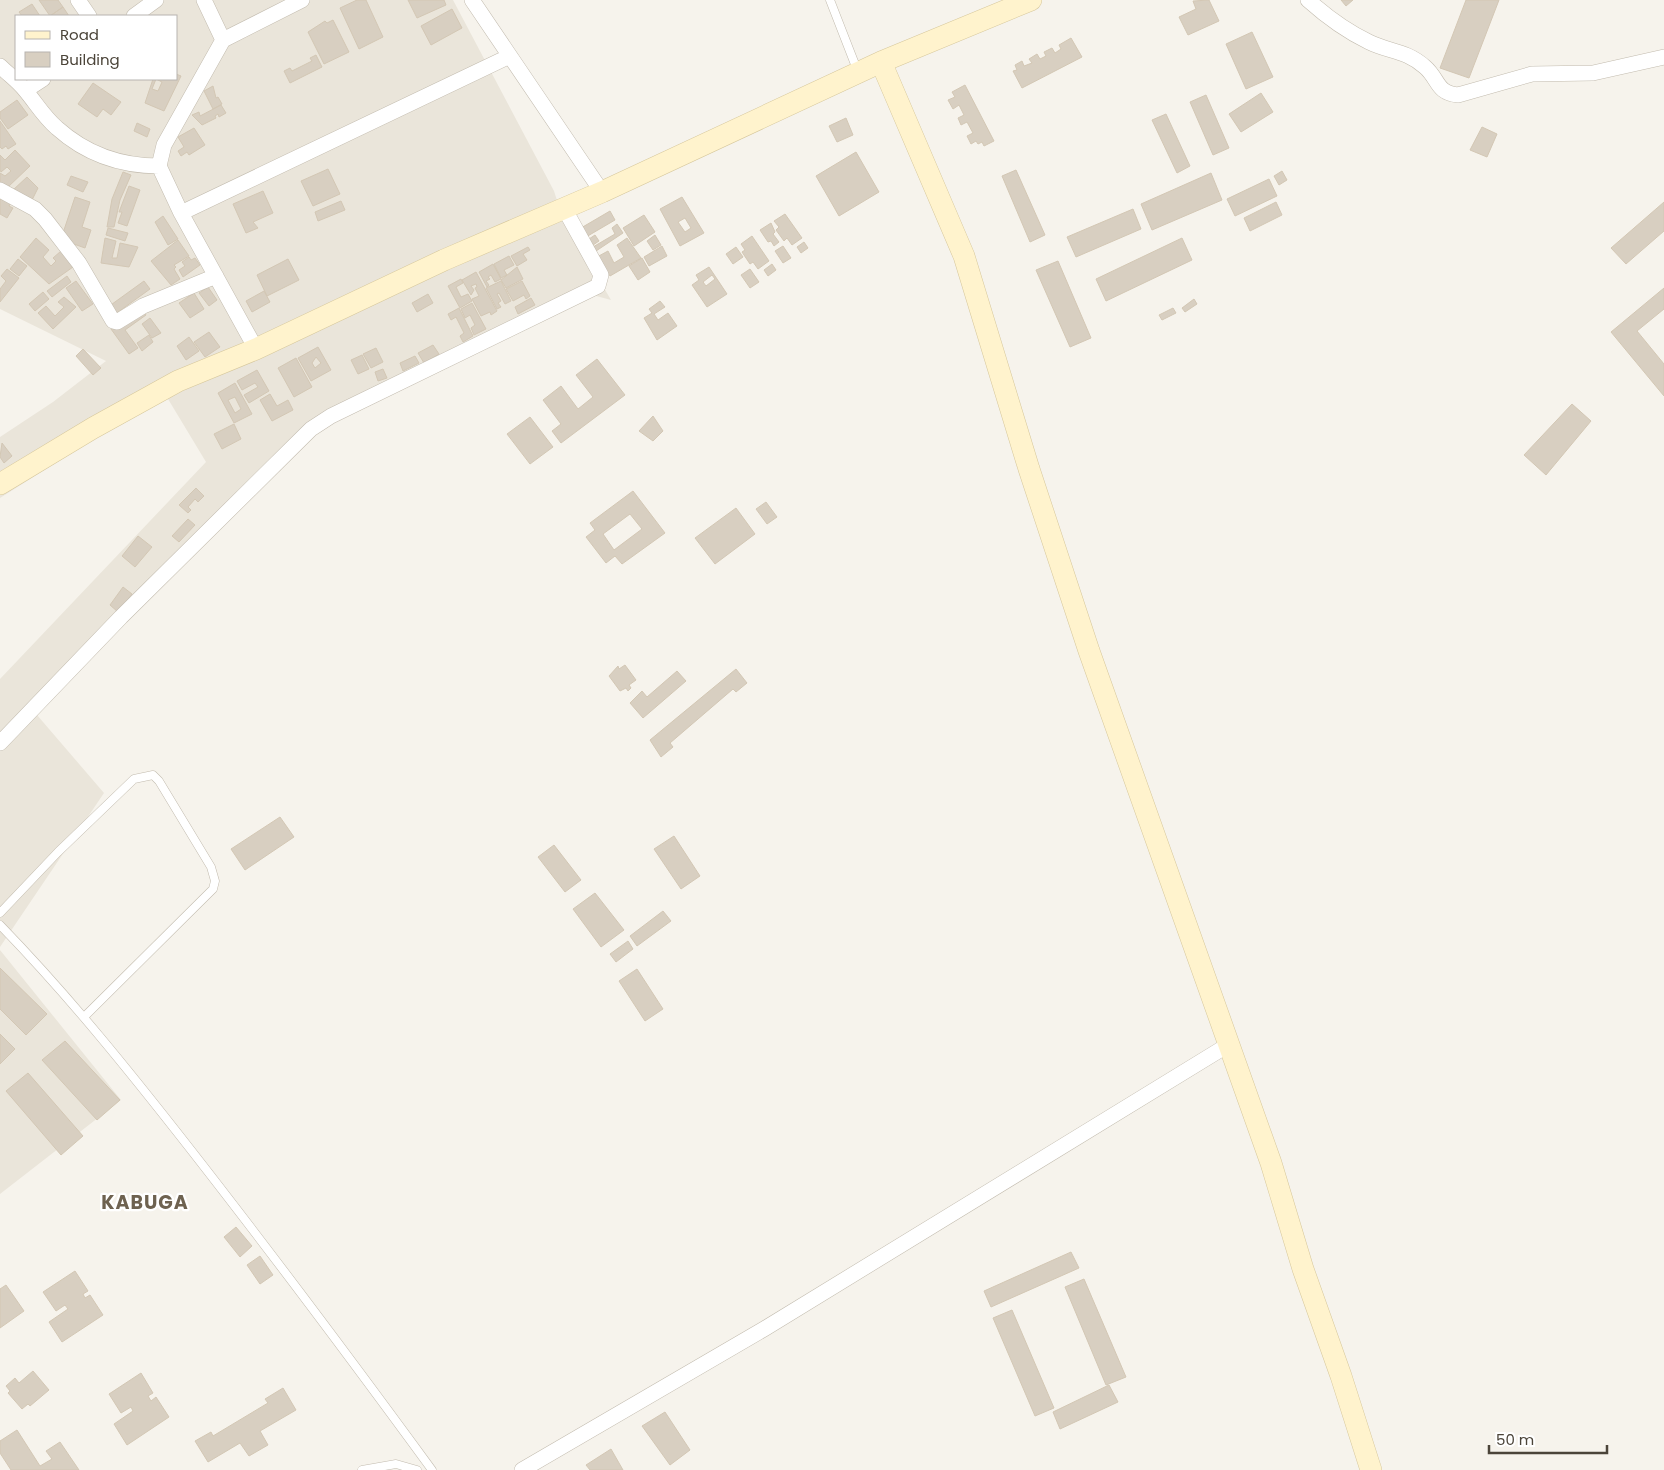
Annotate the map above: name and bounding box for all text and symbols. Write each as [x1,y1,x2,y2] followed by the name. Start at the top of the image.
[15,15,178,80] legend
[60,24,99,45] text: Road
[60,49,120,70] text: Building
[101,1189,189,1216] district label: KABUGA
[1489,1422,1606,1454] scale bar
[1496,1429,1534,1450] text: 50 m

